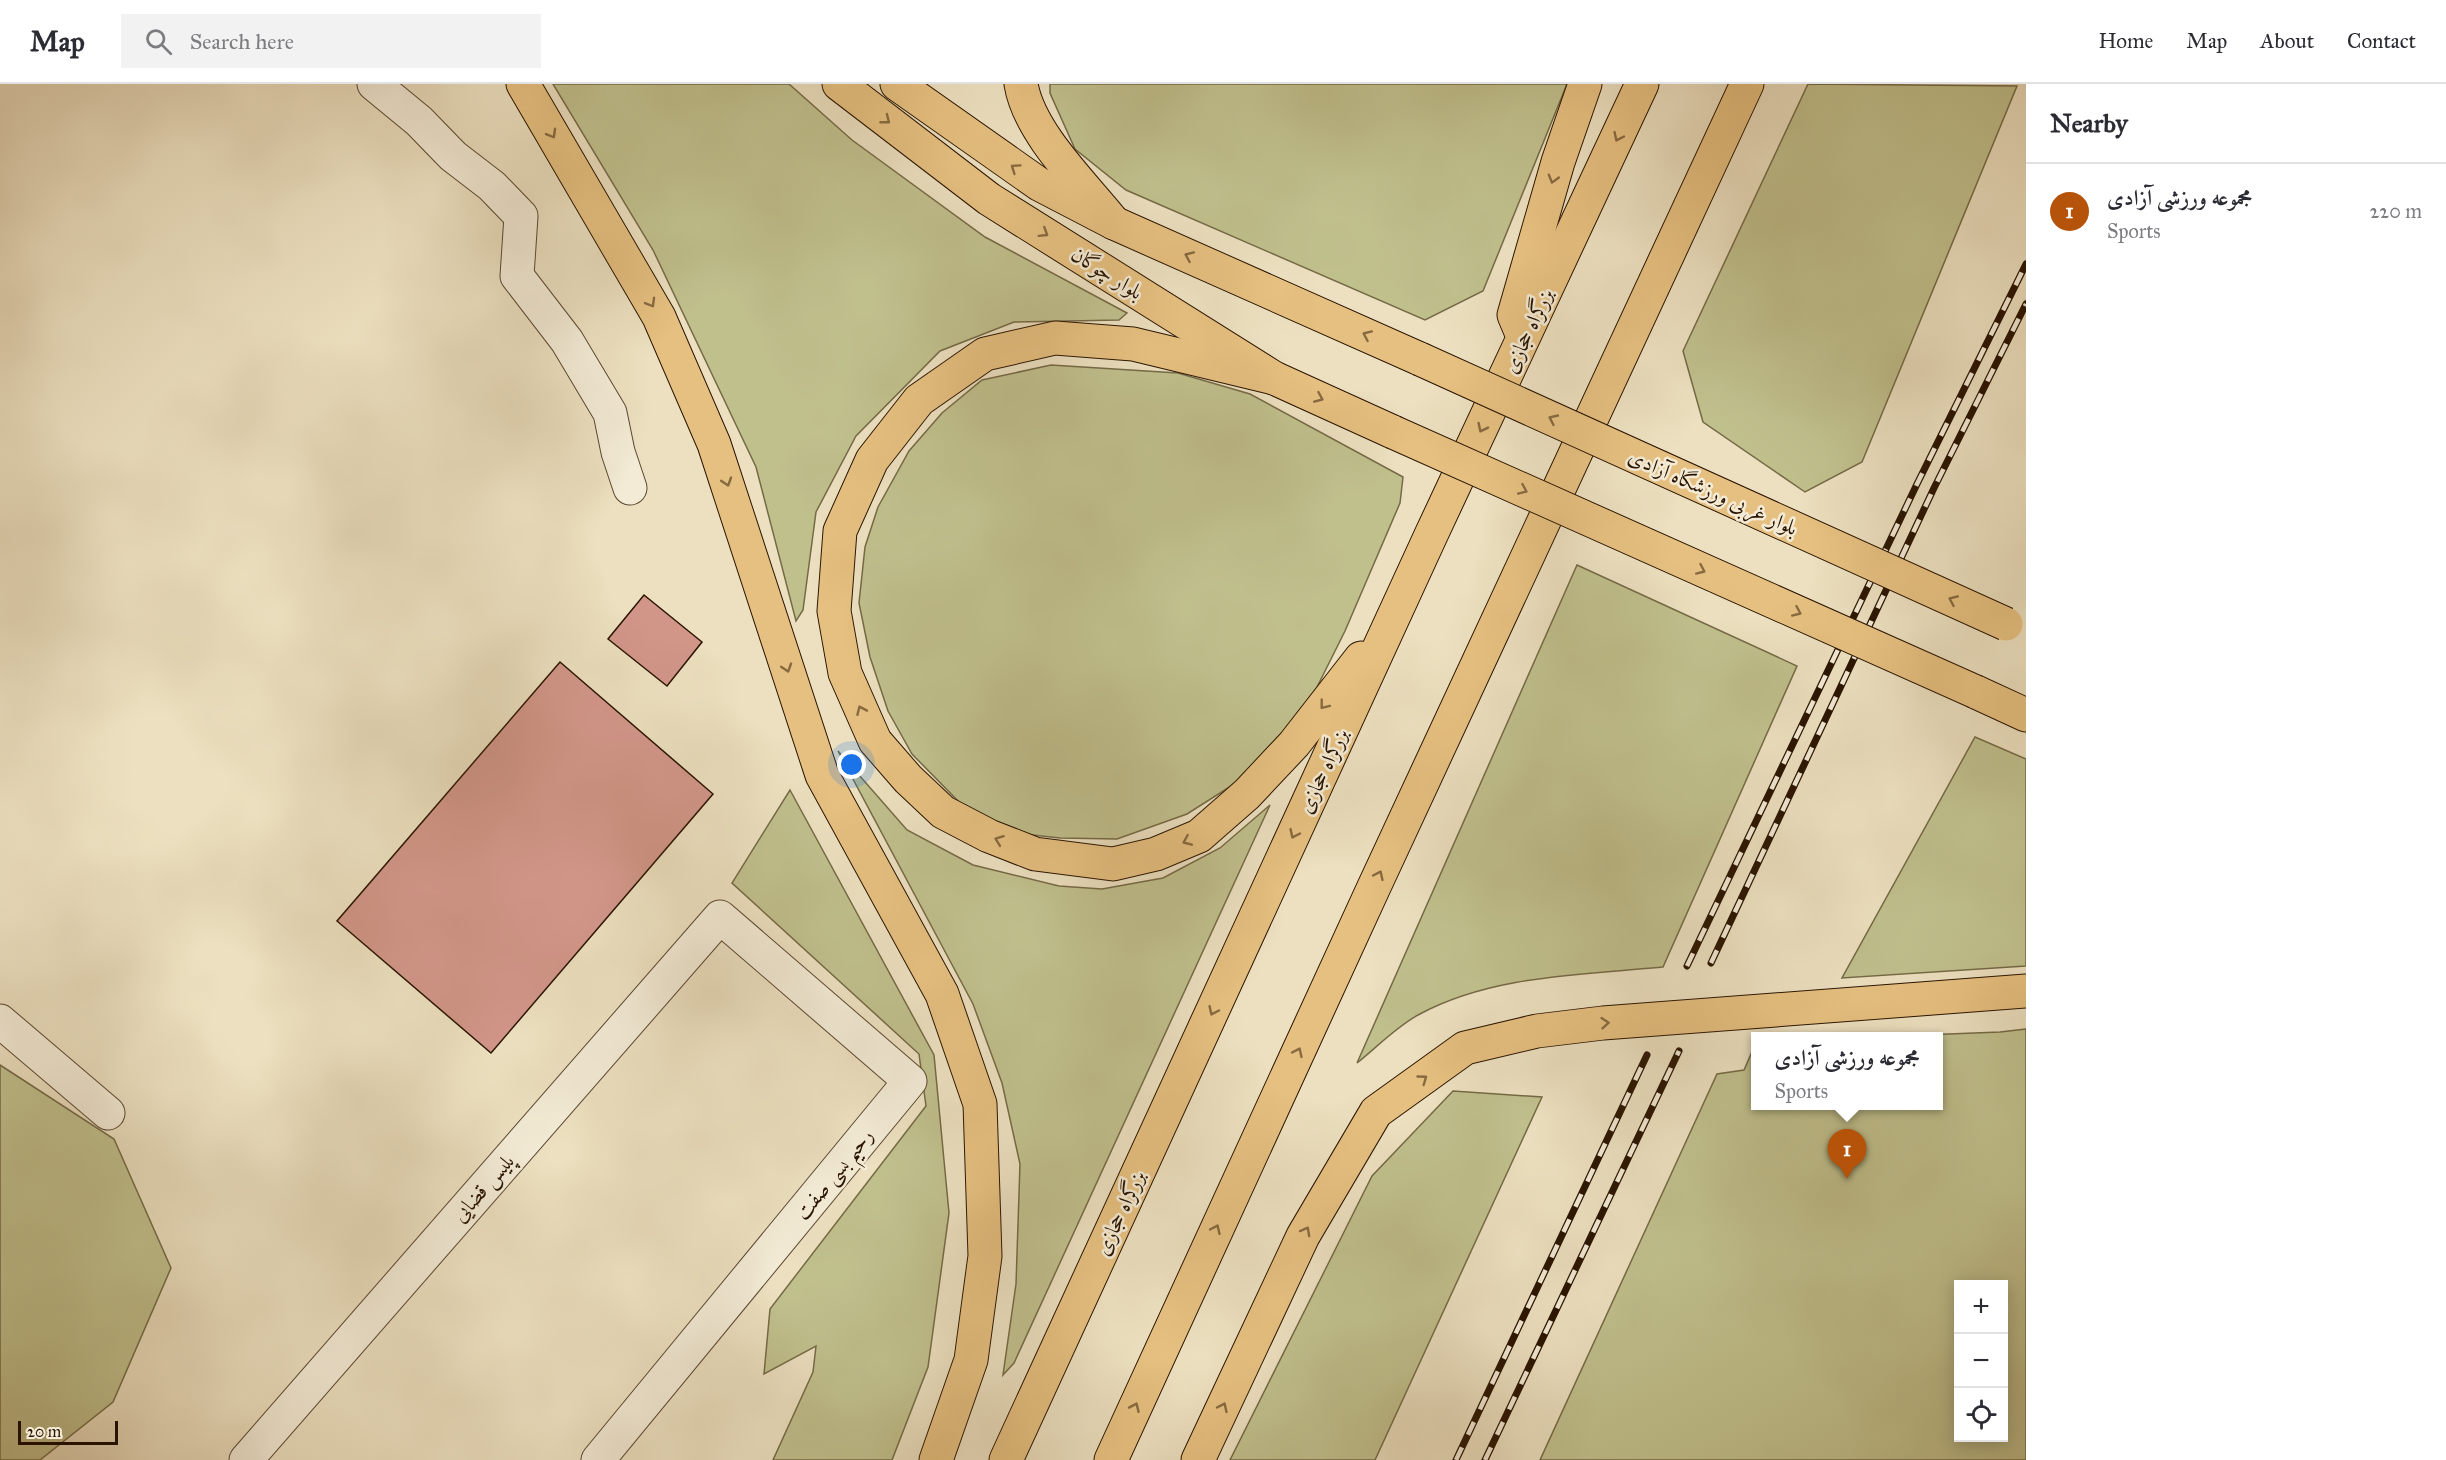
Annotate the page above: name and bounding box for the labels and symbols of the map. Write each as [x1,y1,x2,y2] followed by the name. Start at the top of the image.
[879,112,890,123] one-way arrow
[545,128,557,139] one-way arrow
[1613,131,1625,142] one-way arrow
[1011,164,1022,175] one-way arrow
[1548,173,1560,184] one-way arrow
[1038,226,1048,238] one-way arrow
[1066,241,1148,306] street label: بلوار چوگان
[1184,251,1195,263] one-way arrow
[1496,284,1559,378] street label: بزرگراه حجازی
[644,297,655,307] one-way arrow
[1362,330,1373,342] one-way arrow
[1312,391,1323,403] one-way arrow
[1548,415,1559,427] one-way arrow
[1477,421,1489,432] one-way arrow
[1623,443,1802,543] street label: بلوار غربی ورزشگاه آزادی
[719,476,732,487] one-way arrow
[1517,483,1528,495] one-way arrow
[1695,562,1706,574] one-way arrow
[1948,595,1959,607] one-way arrow
[1790,605,1801,617] one-way arrow
[780,662,792,673] one-way arrow
[1321,698,1332,709] one-way arrow
[856,705,868,716] one-way arrow
[1291,724,1354,818] street label: بزرگراه حجازی
[837,750,866,779] your location
[1290,827,1302,838] one-way arrow
[1182,834,1193,846] one-way arrow
[994,835,1005,847] one-way arrow
[1372,870,1384,881] one-way arrow
[1208,1004,1220,1015] one-way arrow
[1601,1017,1610,1030] one-way arrow
[1290,1047,1302,1058] one-way arrow
[1416,1075,1427,1086] one-way arrow
[789,1123,885,1230] street label: رحیم بسی صفت
[1828,1130,1866,1179] pin: 1
[446,1148,522,1229] street label: پلیس قضایی
[1088,1166,1151,1260] street label: بزرگراه حجازی
[1209,1224,1221,1235] one-way arrow
[1299,1226,1310,1237] one-way arrow
[1128,1402,1140,1413] one-way arrow
[1216,1402,1228,1413] one-way arrow
[18,1418,118,1446] scale bar

